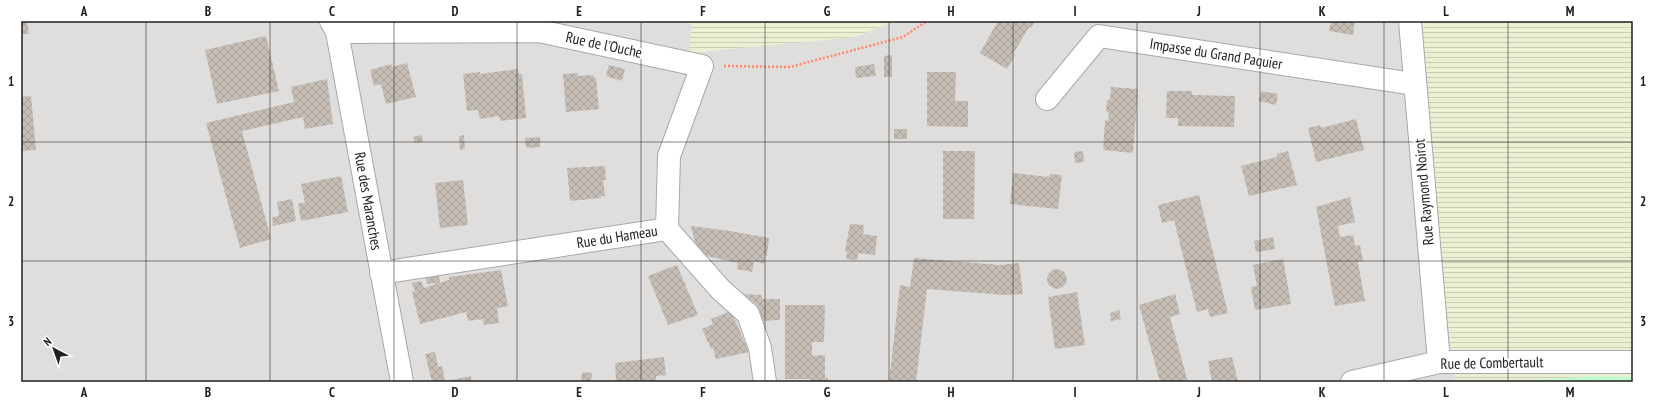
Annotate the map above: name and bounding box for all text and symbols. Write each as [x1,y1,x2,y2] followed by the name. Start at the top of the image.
[80,3,88,20] text: A
[205,3,211,20] text: B
[329,3,335,20] text: C
[452,3,459,20] text: D
[576,3,582,20] text: E
[700,3,706,20] text: F
[824,3,831,20] text: G
[948,3,955,20] text: H
[1073,3,1077,20] text: I
[1196,3,1201,20] text: J
[1319,3,1326,20] text: K
[1443,3,1449,20] text: L
[1566,3,1575,20] text: M
[564,27,644,62] street label: Rue de l'Ouche
[1148,34,1285,74] street label: Impasse du Grand Paquier
[8,73,14,90] text: 1
[1640,73,1646,90] text: 1
[1409,138,1438,246] street label: Rue Raymond Noirot
[350,150,386,252] street label: Rue des Maranches
[8,193,14,210] text: 2
[1640,193,1646,210] text: 2
[575,221,659,252] street label: Rue du Hameau
[8,313,14,330] text: 3
[1640,313,1646,330] text: 3
[34,329,74,369] north arrow
[41,334,54,349] text: N
[1440,352,1544,373] street label: Rue de Combertault
[80,384,88,401] text: A
[205,384,211,401] text: B
[329,384,335,401] text: C
[452,384,459,401] text: D
[576,384,582,401] text: E
[700,384,706,401] text: F
[824,384,831,401] text: G
[948,384,955,401] text: H
[1073,384,1077,401] text: I
[1196,384,1201,401] text: J
[1319,384,1326,401] text: K
[1443,384,1449,401] text: L
[1566,384,1575,401] text: M

